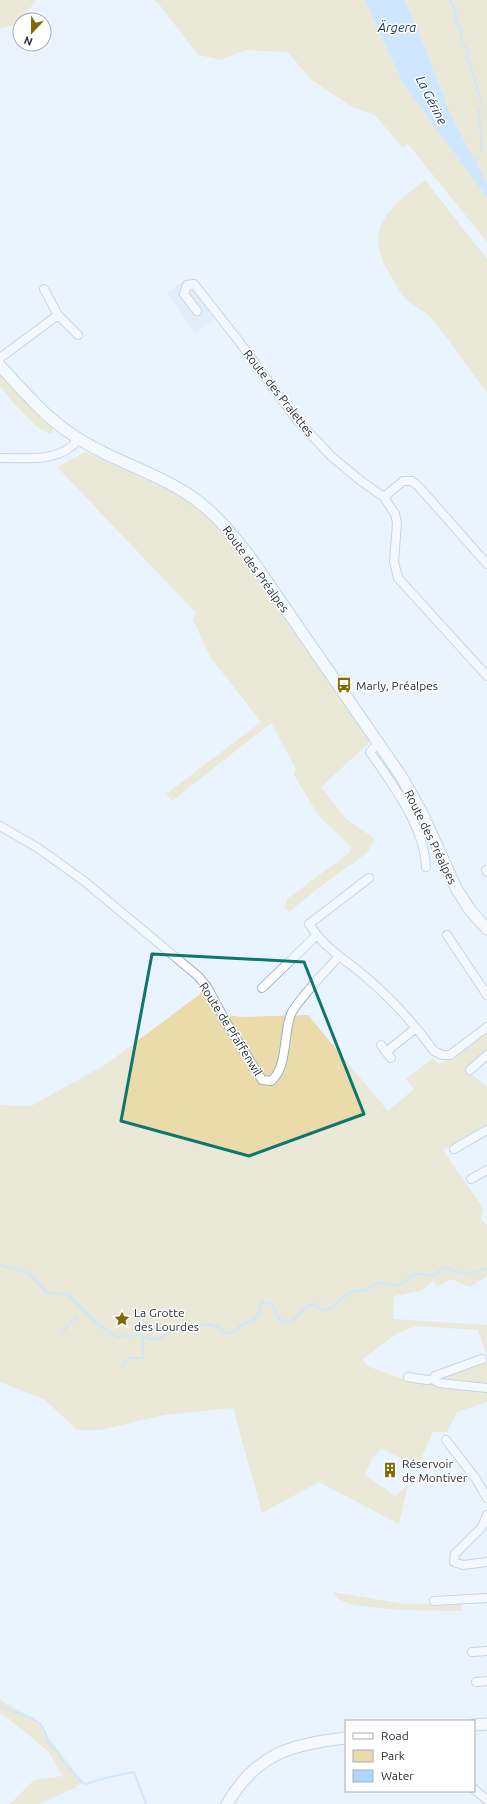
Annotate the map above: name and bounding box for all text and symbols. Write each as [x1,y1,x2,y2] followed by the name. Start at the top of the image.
[12,12,52,52] north arrow
[377,19,416,34] water label: Ärgera
[22,34,34,48] text: N
[414,73,450,127] water label: La Gérine
[241,347,317,439] street label: Route des Pralettes
[220,523,292,615] street label: Route des Préalpes
[335,676,353,694] bus stop icon: Marly, Préalpes
[356,679,438,692] place label: Marly, Préalpes
[402,788,460,886] street label: Route des Préalpes
[197,980,265,1078] street label: Route de Pfaffenwil
[134,1306,199,1333] place label: La Grotte des Lourdes
[113,1310,131,1328] place icon: La Grotte des Lourdes
[402,1457,468,1484] place label: Réservoir de Montiver
[381,1461,399,1479] building icon: Réservoir de Montiver
[345,1720,475,1792] legend
[381,1729,409,1742] text: Road
[381,1749,405,1762] text: Park
[381,1769,414,1782] text: Water

